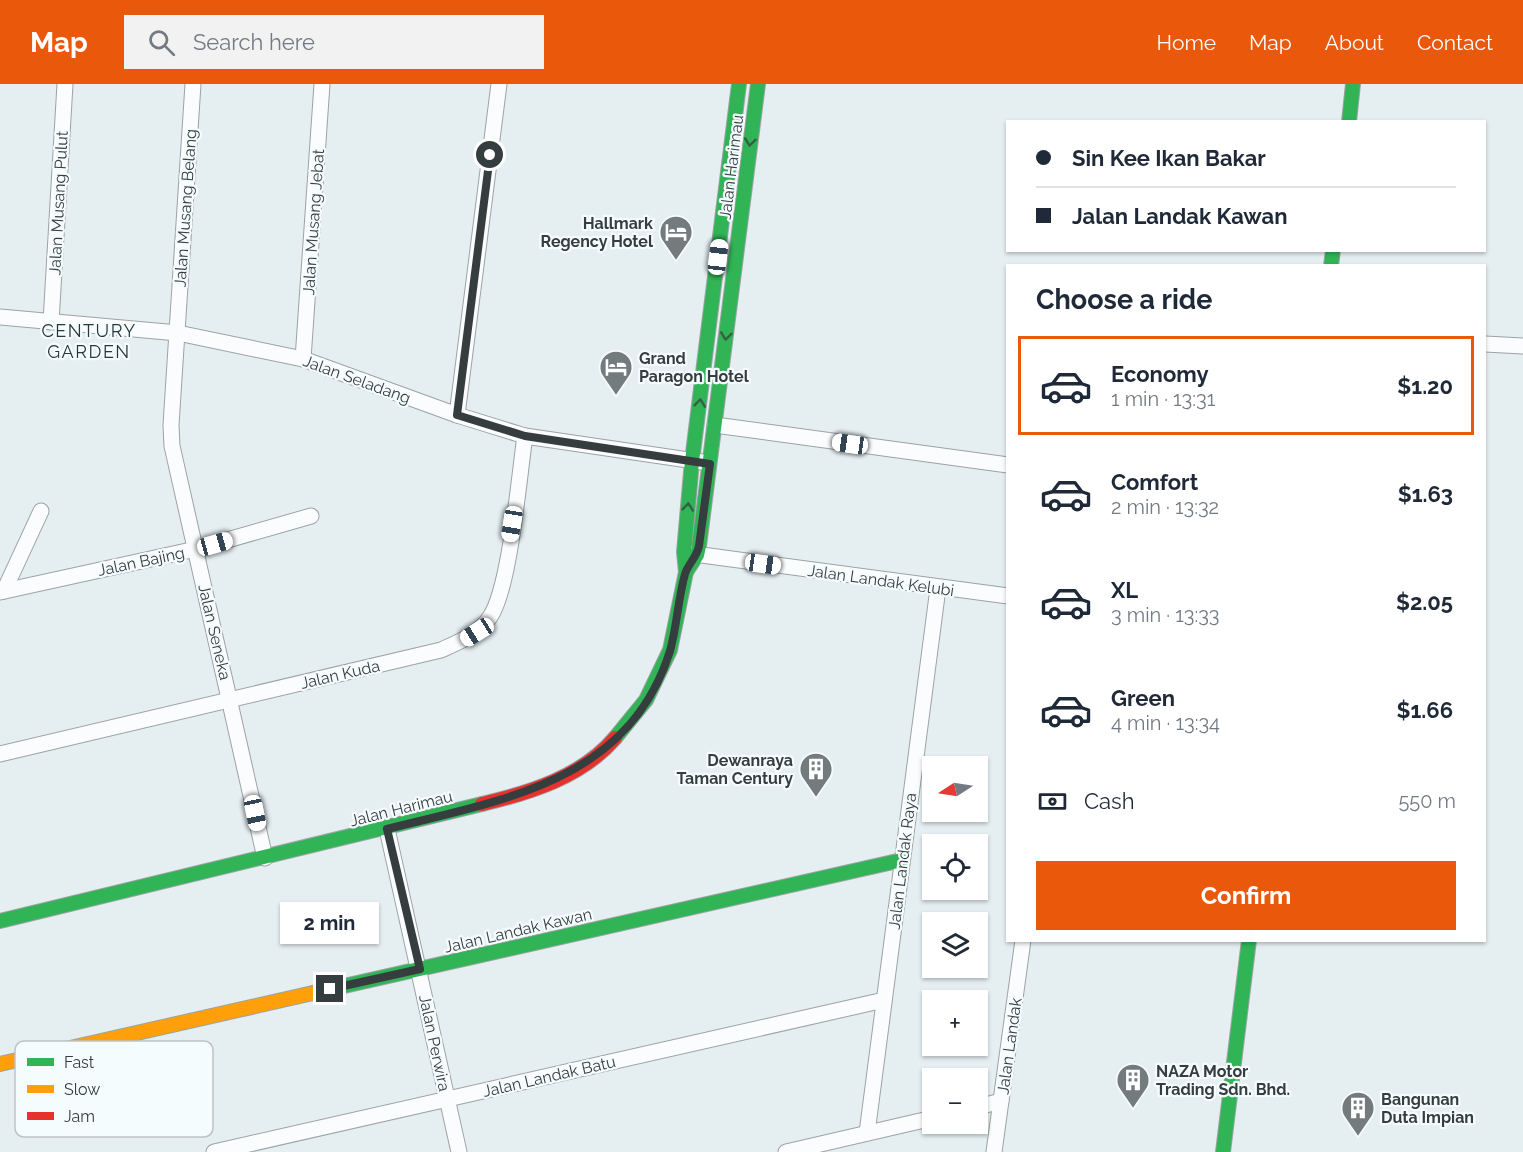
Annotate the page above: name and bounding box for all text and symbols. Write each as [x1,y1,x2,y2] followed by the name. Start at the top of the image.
[124,15,544,69] search box
[30,26,88,59] text: Map
[145,26,178,59] icon: search
[193,29,315,55] text: Search here
[1157,30,1216,55] text: Home
[1249,30,1292,55] text: Map
[1325,30,1384,55] text: About
[1417,30,1493,55] text: Contact
[716,114,747,220] street label: Jalan Harimau
[170,128,201,288] street label: Jalan Musang Belang
[45,130,72,276] street label: Jalan Musang Pulut
[745,137,757,147] one-way arrow
[476,141,503,168] route start
[1072,145,1266,171] text: Sin Kee Ikan Bakar
[299,148,328,296] street label: Jalan Musang Jebat
[1072,203,1287,229] text: Jalan Landak Kawan
[541,214,654,251] place label: Hallmark Regency Hotel
[658,214,694,261] hotel icon: Hallmark Regency Hotel
[707,238,729,276] car
[1036,284,1212,315] text: Choose a ride
[41,320,137,362] district label: CENTURY GARDEN
[721,331,733,340] one-way arrow
[598,349,634,396] hotel icon: Grand Paragon Hotel
[639,349,750,386] place label: Grand Paragon Hotel
[301,351,413,408] street label: Jalan Seladang
[1039,359,1093,413] icon: car
[1111,361,1209,387] text: Economy
[1397,373,1453,399] text: $1.20
[1111,387,1215,411] text: 1 min · 13:31
[693,398,705,408] one-way arrow
[831,433,869,455] car
[1039,467,1093,521] icon: car
[1111,469,1198,495] text: Comfort
[1398,481,1453,507] text: $1.63
[1111,495,1219,519] text: 2 min · 13:32
[681,502,693,511] one-way arrow
[500,505,524,543] car
[195,530,235,558] car
[96,543,186,580] street label: Jalan Bajing
[744,553,782,575] car
[806,561,955,600] street label: Jalan Landak Kelubi
[1039,575,1093,629] icon: car
[1111,577,1138,603] text: XL
[194,582,235,682] street label: Jalan Seneka
[1396,589,1453,615] text: $2.05
[1111,603,1220,627] text: 3 min · 13:33
[457,615,497,649] car
[299,656,382,693] street label: Jalan Kuda
[1039,683,1093,737] icon: car
[1111,685,1175,711] text: Green
[1397,697,1453,723] text: $1.66
[1111,711,1220,735] text: 4 min · 13:34
[677,751,793,788] place label: Dewanraya Taman Century
[798,751,834,798] building icon: Dewanraya Taman Century
[922,756,988,822] north arrow
[922,756,988,1134] map controls
[1036,785,1069,818] icon: cash
[348,787,454,830] street label: Jalan Harimau
[1084,788,1135,814] text: Cash
[1398,789,1456,813] text: 550 m
[885,792,920,930] street label: Jalan Landak Raya
[242,794,268,832] car
[922,834,988,900] button: locate
[1036,861,1456,930] button: Confirm
[280,902,380,944] callout: 2 min
[442,904,594,957] street label: Jalan Landak Kawan
[304,911,355,935] text: 2 min
[922,912,988,978] button: layers
[316,975,343,1002] route end
[922,990,988,1056] button: +
[415,993,454,1093] street label: Jalan Perwira
[993,996,1026,1096] street label: Jalan Landak
[15,1041,213,1137] legend
[481,1052,617,1101] street label: Jalan Landak Batu
[64,1053,95,1072] text: Fast
[1115,1062,1151,1109] building icon: NAZA Motor Trading Sdn. Bhd.
[1156,1062,1290,1099] place label: NAZA Motor Trading Sdn. Bhd.
[922,1068,988,1134] button: −
[64,1080,100,1099] text: Slow
[1340,1090,1376,1137] building icon: Bangunan Duta Impian
[1381,1090,1474,1127] place label: Bangunan Duta Impian
[64,1107,95,1126] text: Jam

